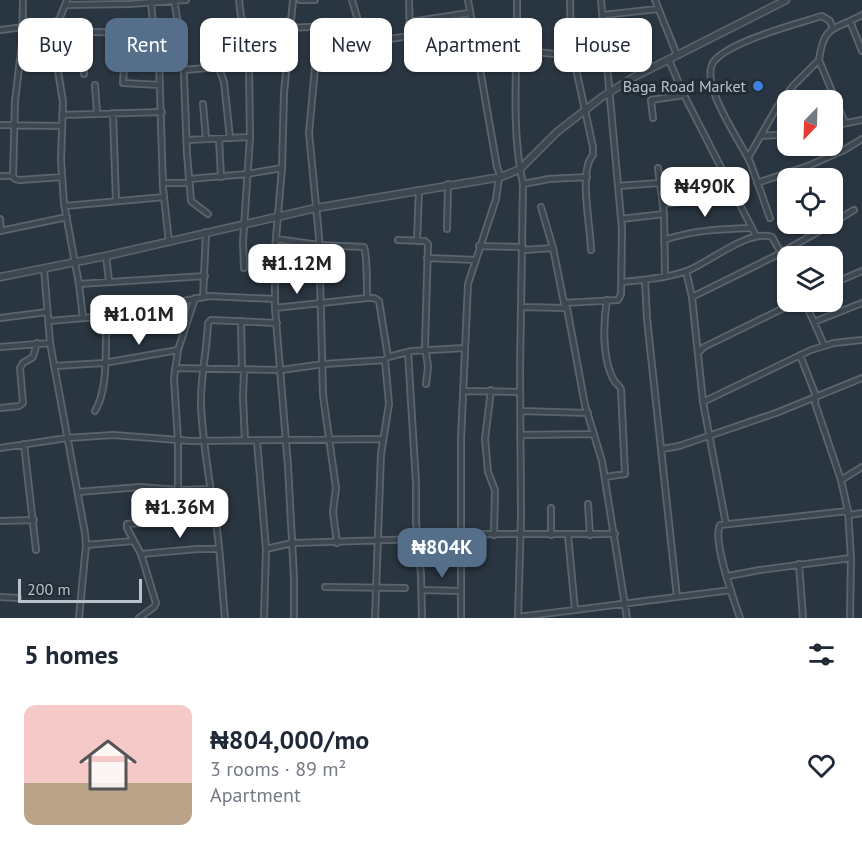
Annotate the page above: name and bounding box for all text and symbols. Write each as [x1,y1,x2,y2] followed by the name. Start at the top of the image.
[18,18,93,72] chip: Buy
[105,18,188,72] chip: Rent
[200,18,298,72] chip: Filters
[310,18,392,72] chip: New
[404,18,542,72] chip: Apartment
[554,18,652,72] chip: House
[623,76,747,96] place label: Baga Road Market
[751,79,765,93] marker: Baga Road Market
[777,90,843,156] north arrow
[777,90,843,312] map controls
[663,167,747,218] pin: ₦490K
[777,168,843,234] button: locate
[675,173,735,199] text: ₦490K
[248,244,346,295] pin: ₦1.12M
[777,246,843,312] button: layers
[262,250,332,276] text: ₦1.12M
[90,295,188,346] pin: ₦1.01M
[104,301,174,327] text: ₦1.01M
[131,488,229,539] pin: ₦1.36M
[145,494,215,520] text: ₦1.36M
[400,528,484,579] pin: ₦804K
[412,534,472,560] text: ₦804K
[18,576,142,604] scale bar
[27,579,70,599] text: 200 m
[24,638,119,671] text: 5 homes
[805,638,838,671] icon: filters
[210,723,369,756] text: ₦804,000/mo
[72,729,144,801] icon: home
[805,749,838,782] icon: heart
[210,756,346,782] text: 3 rooms · 89 m²
[210,782,301,808] text: Apartment

